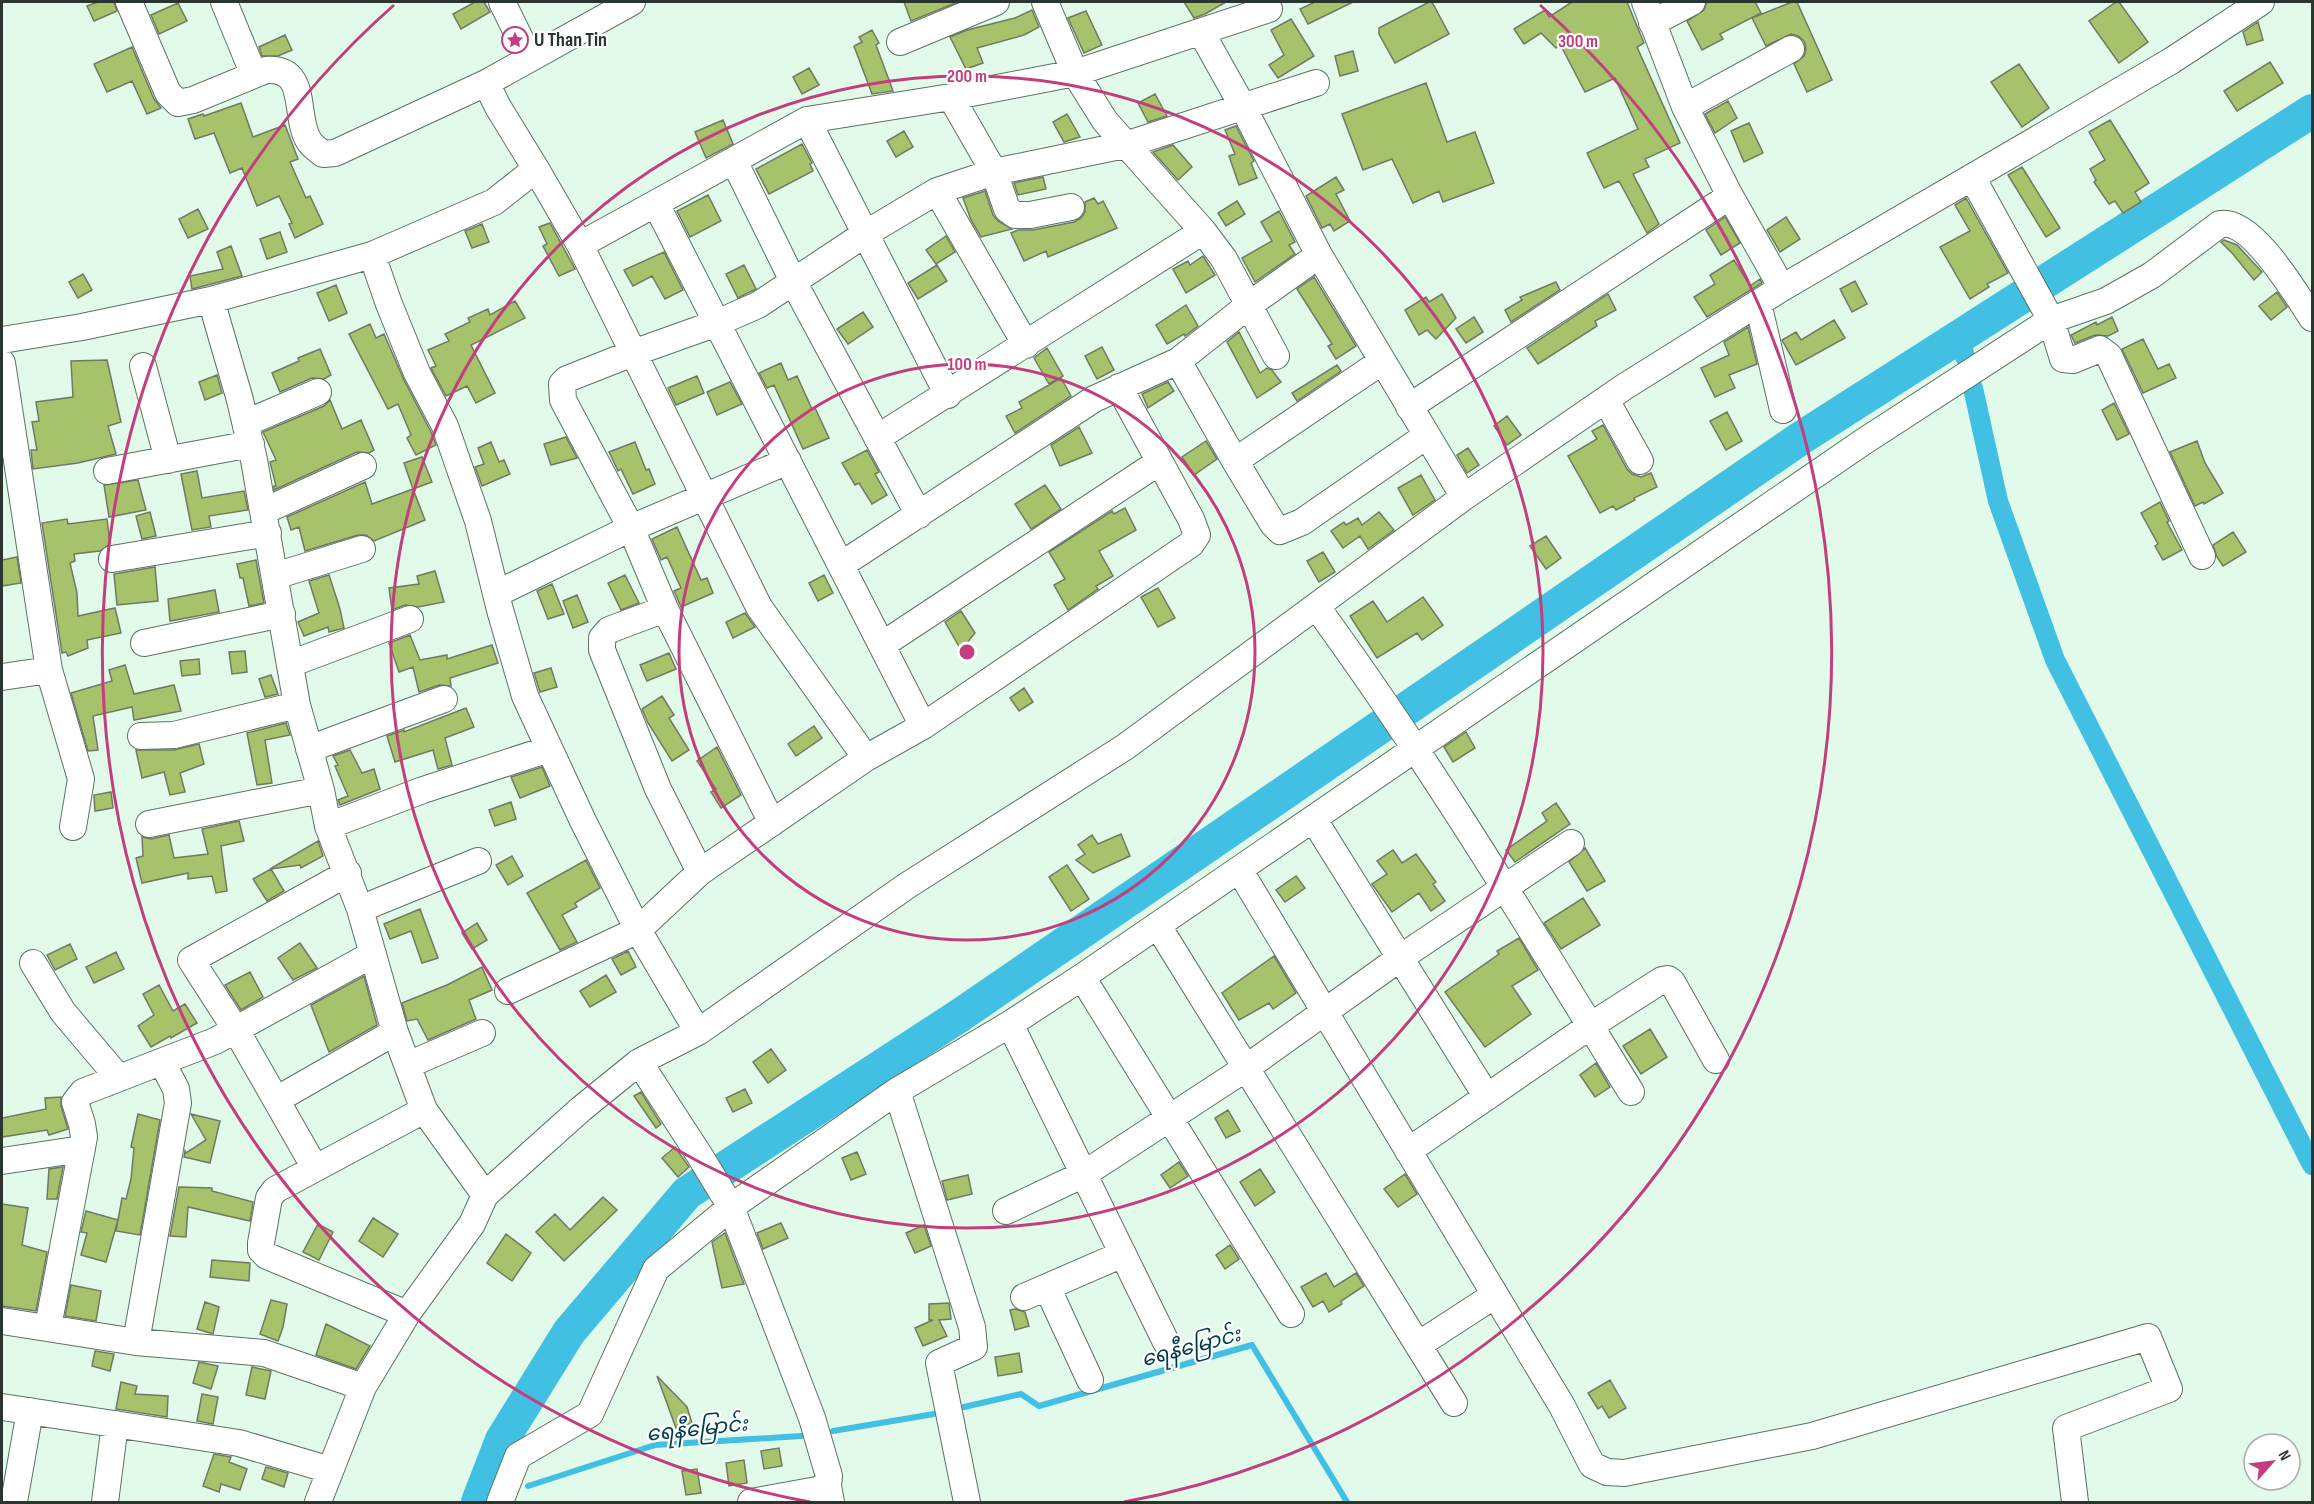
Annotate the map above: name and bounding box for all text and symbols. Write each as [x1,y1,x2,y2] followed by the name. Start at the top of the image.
[500,25,530,55] place icon: U Than Tin
[534,28,607,52] place label: U Than Tin
[1558,31,1598,52] text: 300 m
[947,66,987,87] text: 200 m
[948,354,987,375] text: 100 m
[957,642,977,662] centre of rings
[1138,1318,1246,1376] water label: ရေနီမြောင်း
[645,1408,751,1451] water label: ရေနီမြောင်း
[2242,1432,2302,1492] north arrow
[2274,1447,2294,1464] text: N

